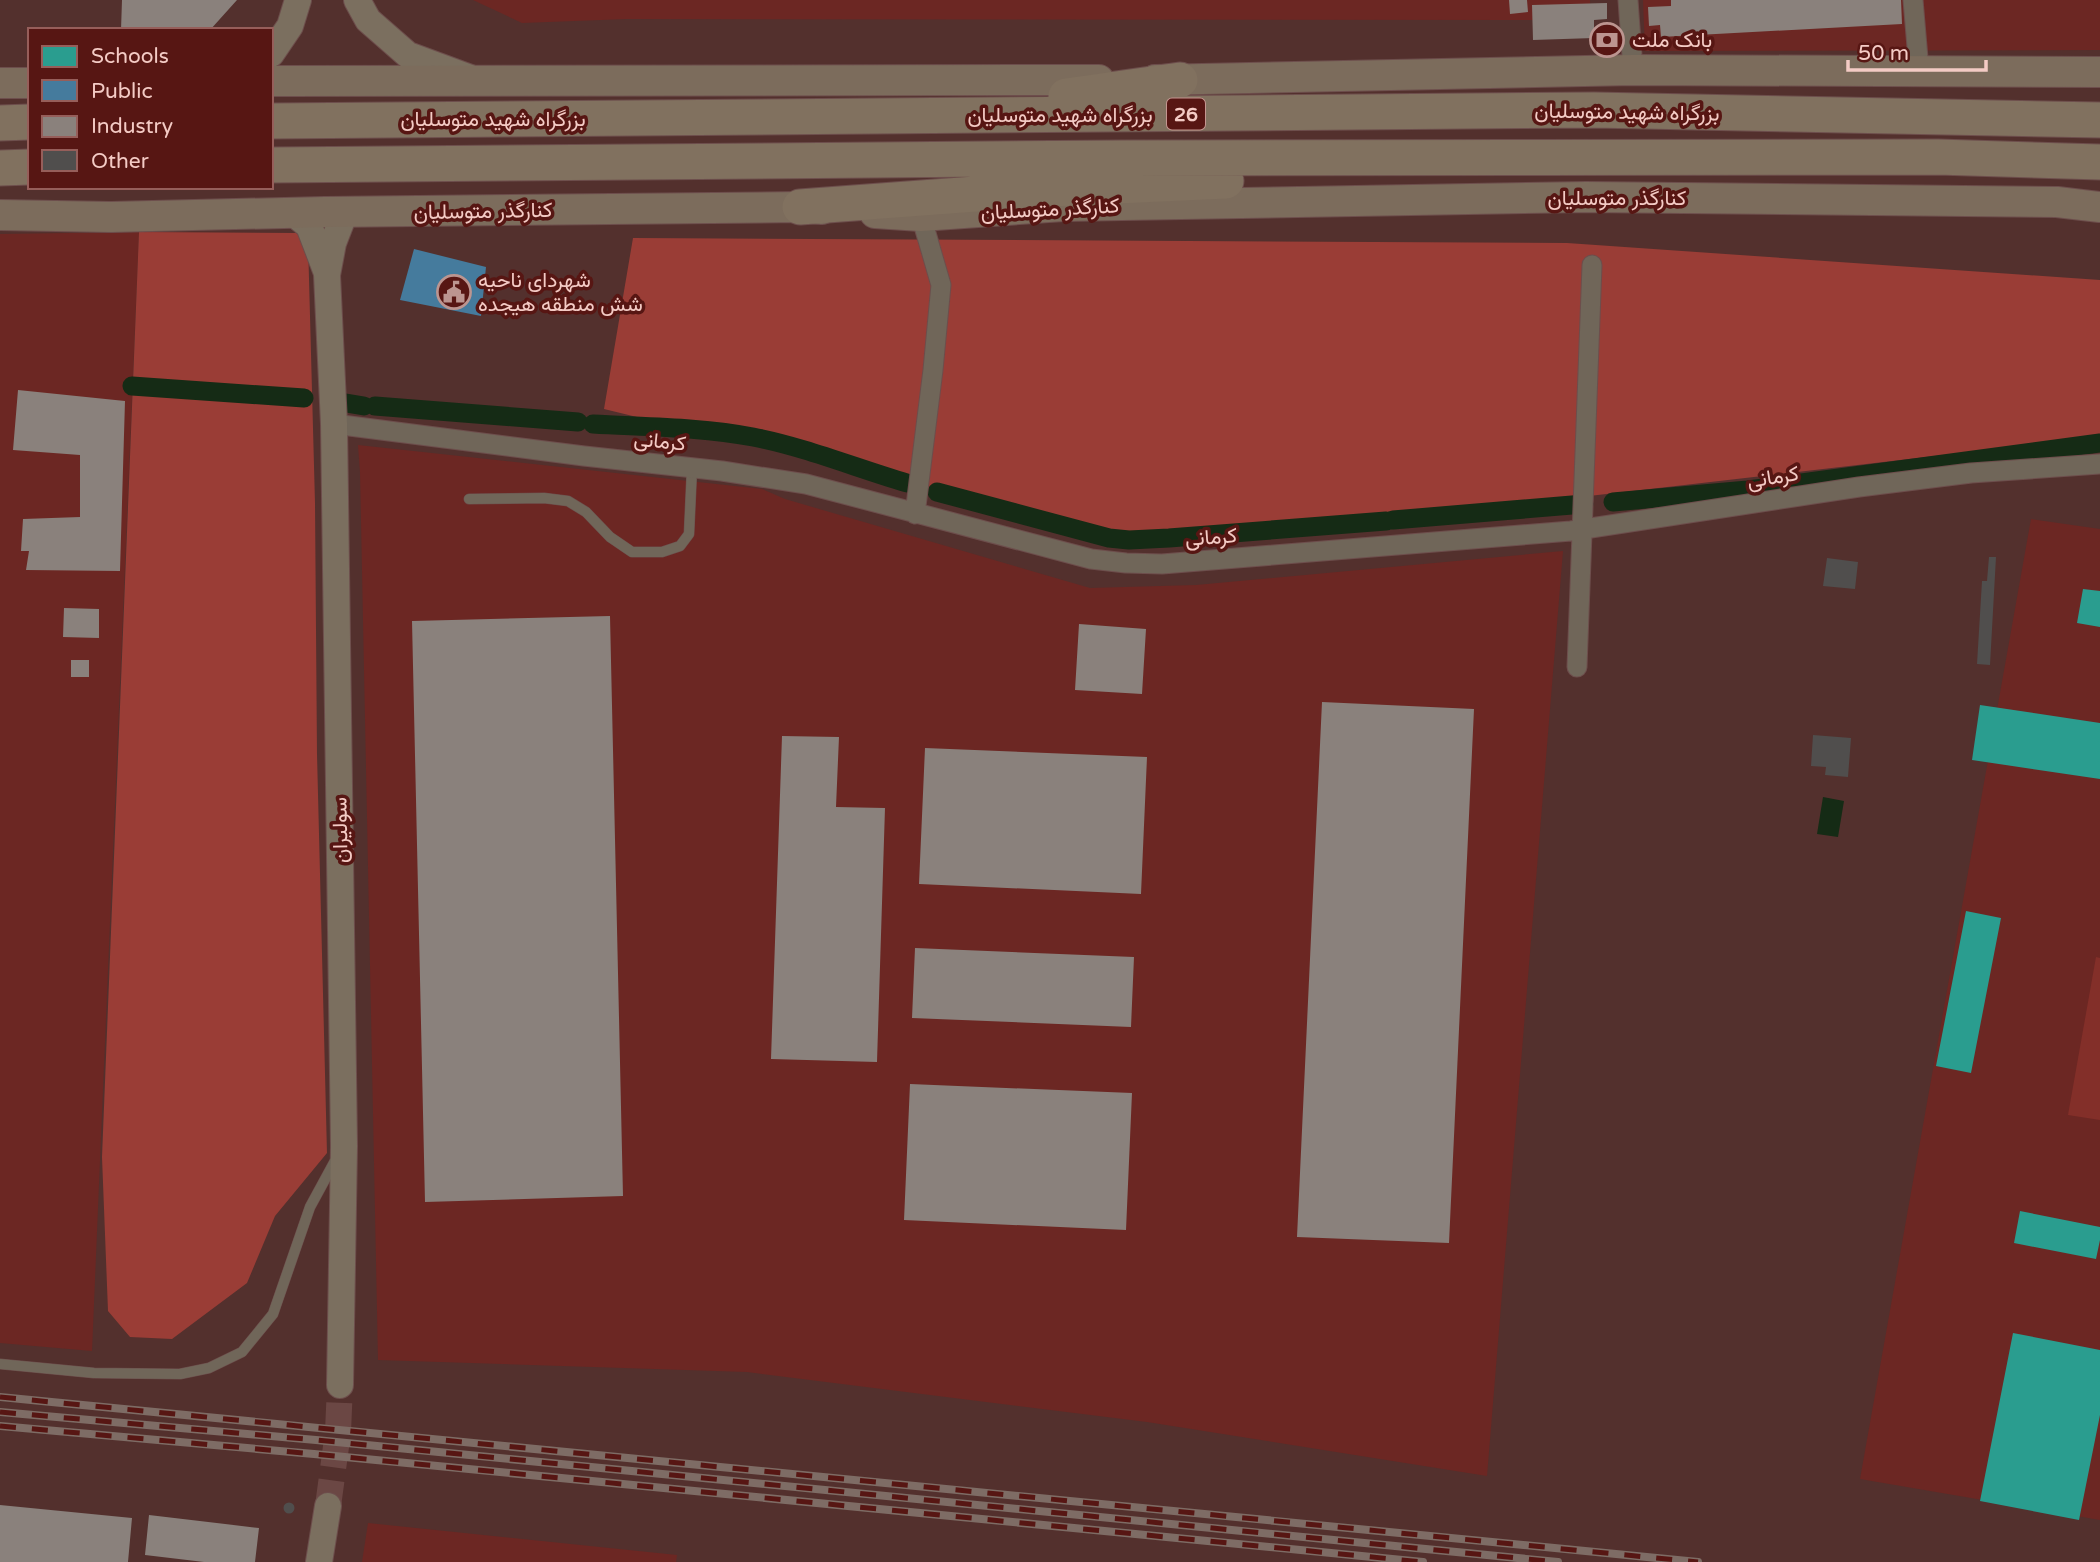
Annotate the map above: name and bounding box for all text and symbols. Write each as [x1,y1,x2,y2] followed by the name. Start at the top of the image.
[1588,21,1626,59] bank icon: بانک ملت
[28,28,273,189] legend
[1632,28,1712,53] place label: بانک ملت
[1848,28,1986,72] scale bar
[1858,41,1909,66] text: 50 m
[91,44,169,69] text: Schools
[91,79,153,104] text: Public
[1167,98,1205,130] road number: 26
[1534,98,1720,127] street label: بزرگراه شهید متوسلیان
[967,103,1153,128] street label: بزرگراه شهید متوسلیان
[400,107,586,132] street label: بزرگراه شهید متوسلیان
[91,114,173,139] text: Industry
[91,149,149,174] text: Other
[1548,186,1686,211] street label: کنارگذر متوسلیان
[980,193,1120,226] street label: کنارگذر متوسلیان
[413,198,553,225] street label: کنارگذر متوسلیان
[478,268,643,317] place label: شهردای ناحیه شش منطقه هیجده
[435,273,473,311] public building icon: شهردای ناحیه شش منطقه هیجده
[633,426,687,457] street label: کرمانی
[1745,461,1801,494] street label: کرمانی
[1184,523,1238,552] street label: کرمانی
[327,797,354,863] street label: سولیران

